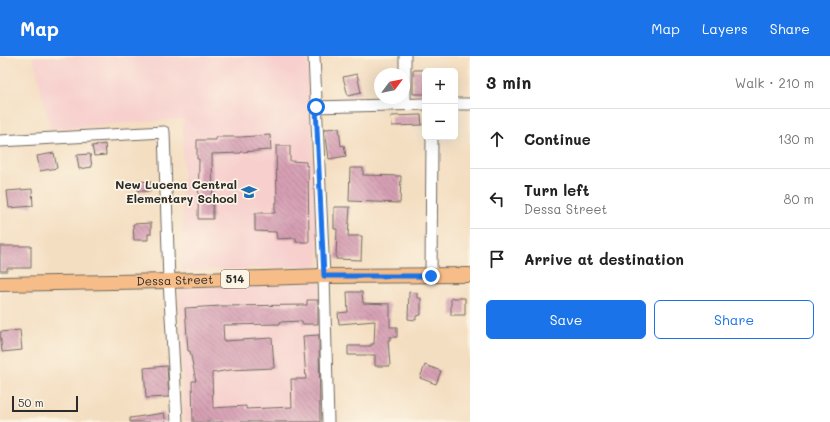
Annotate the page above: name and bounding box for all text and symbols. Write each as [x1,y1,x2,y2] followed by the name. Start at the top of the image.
[20,16,59,41] text: Map
[651,19,680,38] text: Map
[702,19,748,38] text: Layers
[770,19,810,38] text: Share
[374,68,410,104] north arrow
[422,68,458,140] map controls
[422,68,458,104] button: +
[486,71,531,93] text: 3 min
[735,74,814,91] text: Walk · 210 m
[307,98,325,116] route start
[422,104,458,140] button: −
[486,128,508,150] icon: ahead
[524,129,591,149] text: Continue
[778,130,814,147] text: 130 m
[115,176,237,206] place label: New Lucena Central Elementary School
[524,180,589,200] text: Turn left
[240,183,258,201] school or university icon: New Lucena Central Elementary School
[486,188,508,210] icon: left
[784,190,814,207] text: 80 m
[524,200,607,217] text: Dessa Street
[486,248,508,270] icon: arrive
[524,249,684,269] text: Arrive at destination
[422,267,440,285] route end
[221,270,249,288] road number: 514
[136,271,214,289] street label: Dessa Street
[486,300,646,339] button: Save
[654,300,814,339] button: Share
[12,394,78,413] scale bar
[18,395,44,410] text: 50 m

